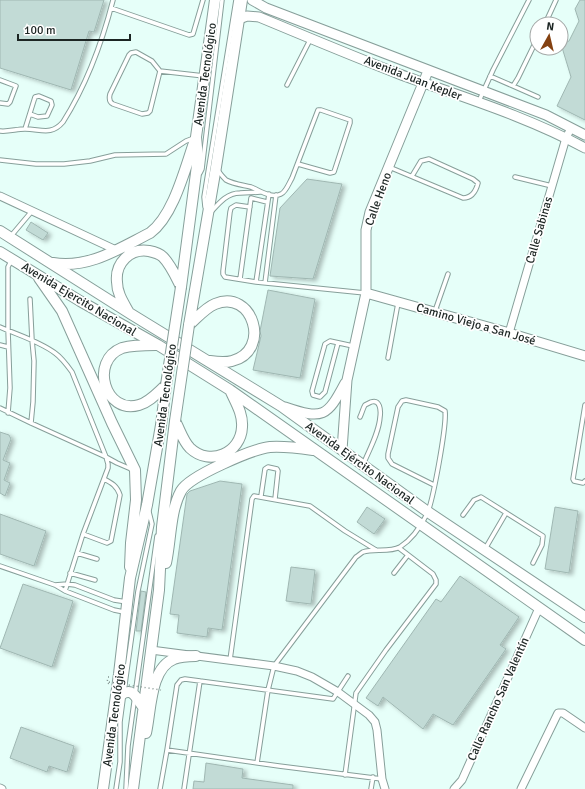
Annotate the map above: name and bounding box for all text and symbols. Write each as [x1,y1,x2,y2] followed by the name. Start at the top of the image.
[18,16,130,42] scale bar
[529,16,569,56] north arrow
[546,20,555,34] text: N
[191,22,220,126] street label: Avenida Tecnológico
[24,23,56,38] text: 100 m
[362,53,464,104] street label: Avenida Juan Kepler
[362,170,395,228] street label: Calle Heno
[523,195,556,265] street label: Calle Sabinas
[19,259,139,340] street label: Avenida Ejercito Nacional
[414,300,537,349] street label: Camino Viejo a San José
[151,343,180,447] street label: Avenida Tecnológico
[302,419,418,508] street label: Avenida Ejército Nacional
[464,635,533,763] street label: Calle Rancho San Valentín
[100,663,129,767] street label: Avenida Tecnológico

